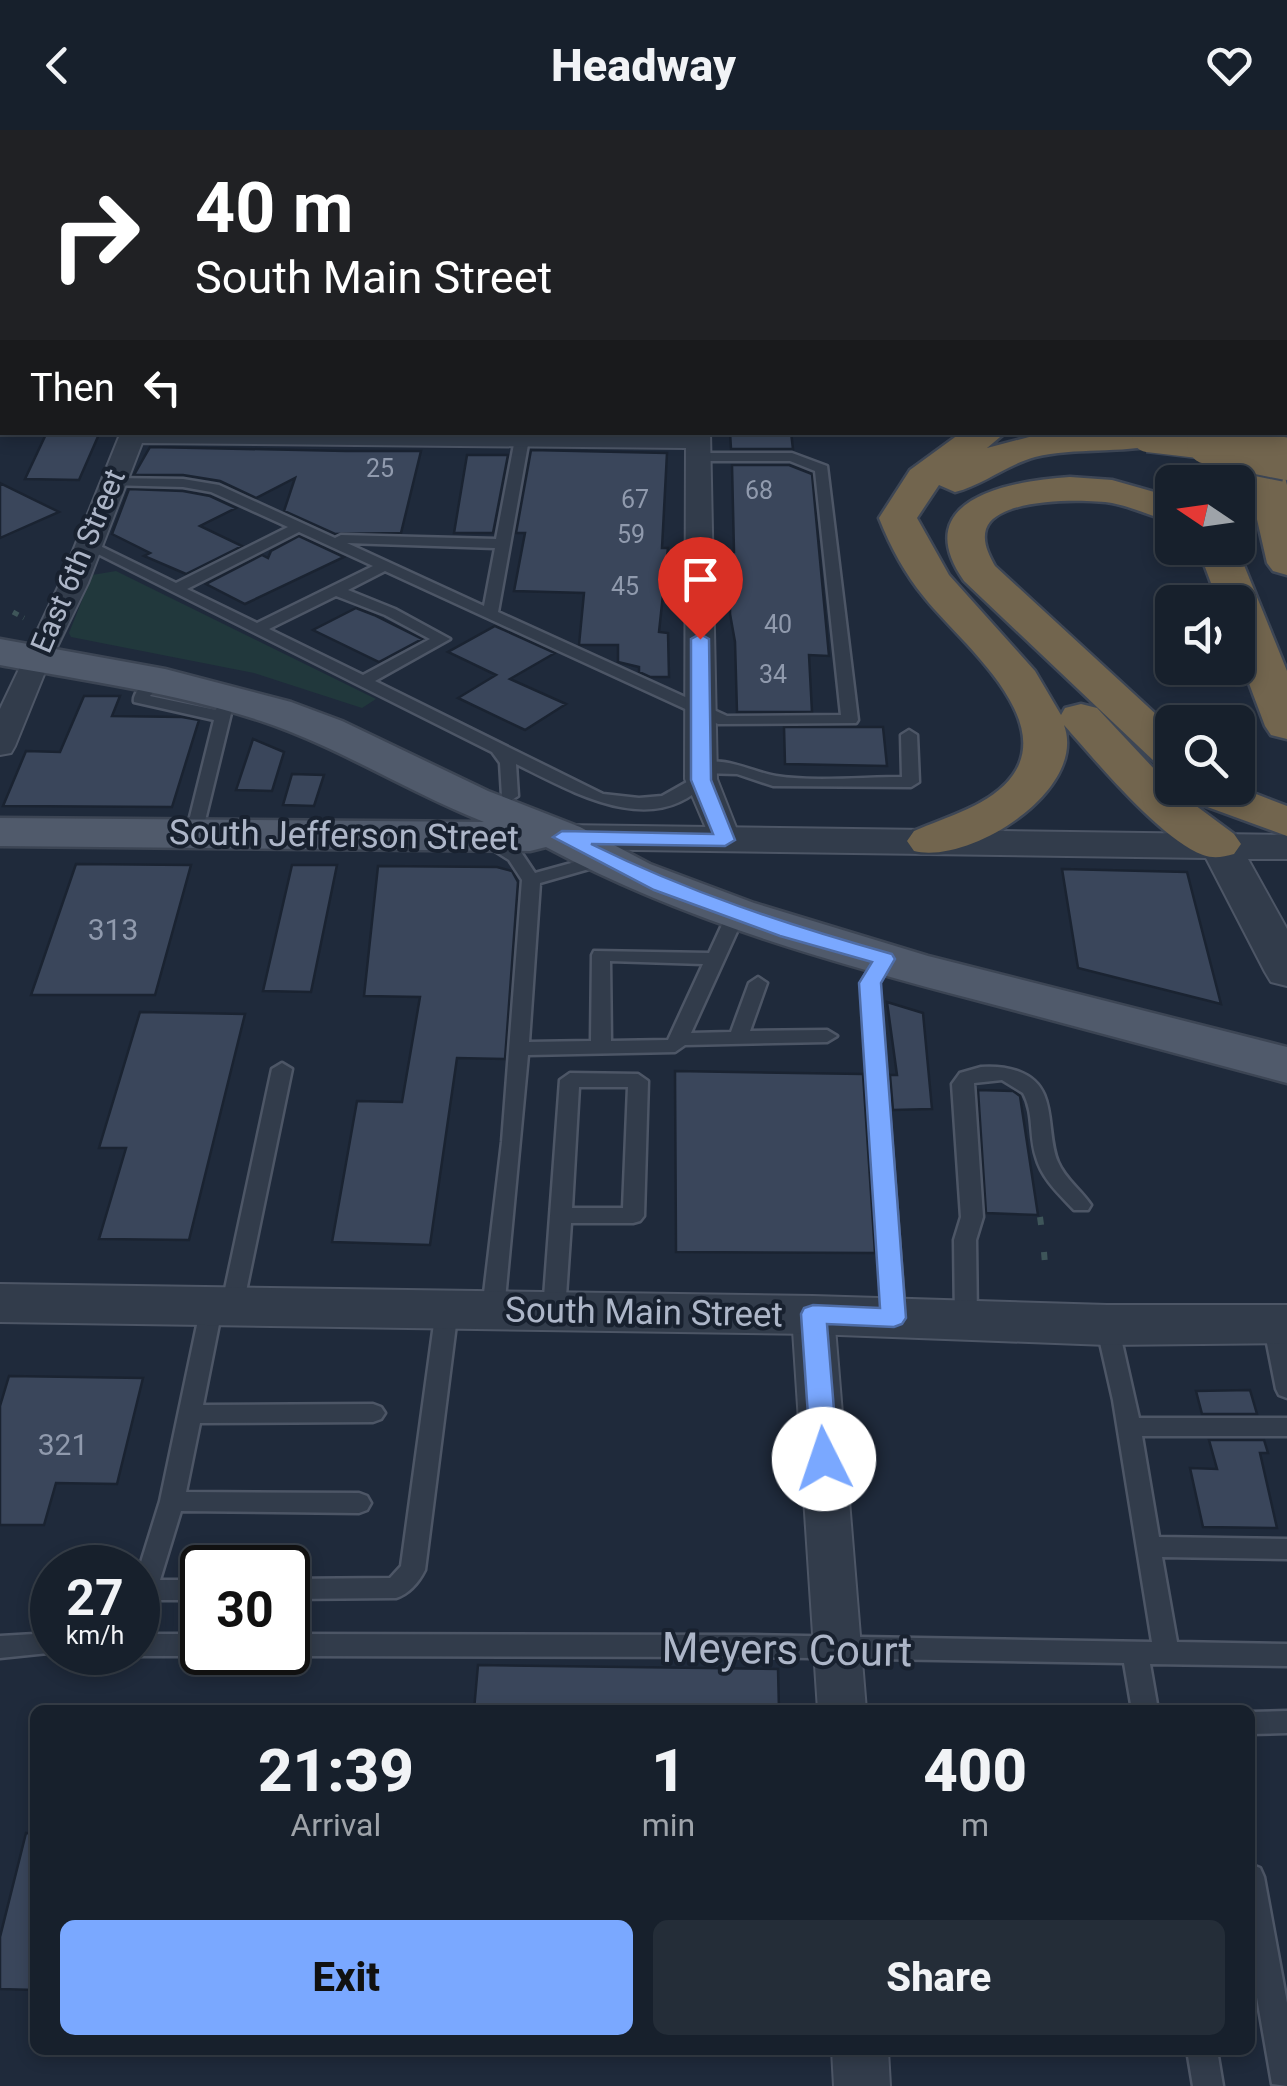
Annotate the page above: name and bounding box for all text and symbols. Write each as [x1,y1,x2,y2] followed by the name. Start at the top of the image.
[30,38,85,93] icon: back
[1202,38,1257,93] icon: heart
[551,39,736,92] text: Headway
[195,167,353,249] text: 40 m
[30,170,160,300] icon: right
[195,251,552,304] text: South Main Street
[135,360,190,415] icon: left
[30,366,115,410] text: Then
[366,454,394,483] house number: 25
[23,464,132,658] street label: East 6th Street
[1155,465,1255,565] north arrow
[1155,465,1255,805] map controls
[745,476,773,505] house number: 68
[621,485,649,514] house number: 67
[617,520,645,549] house number: 59
[658,537,743,640] pin
[673,552,728,607] icon: arrive
[611,572,639,601] house number: 45
[1155,585,1255,685] button: sound
[764,610,792,639] house number: 40
[759,660,787,689] house number: 34
[1155,705,1255,805] button: search
[169,812,519,859] street label: South Jefferson Street
[88,912,138,947] house number: 313
[505,1290,783,1335] street label: South Main Street
[772,1407,876,1511] position arrow
[38,1427,88,1462] house number: 321
[180,1545,310,1675] speed limit sign: 30
[66,1569,124,1627] text: 27
[66,1621,124,1650] text: km/h
[661,1623,913,1676] street label: Meyers Court
[258,1735,414,1806] text: 21:39
[651,1735,686,1806] text: 1
[923,1735,1027,1806] text: 400
[290,1806,381,1844] text: Arrival
[642,1806,695,1844] text: min
[961,1806,989,1844] text: m
[60,1920,633,2035] button: Exit
[653,1920,1225,2035] button: Share

